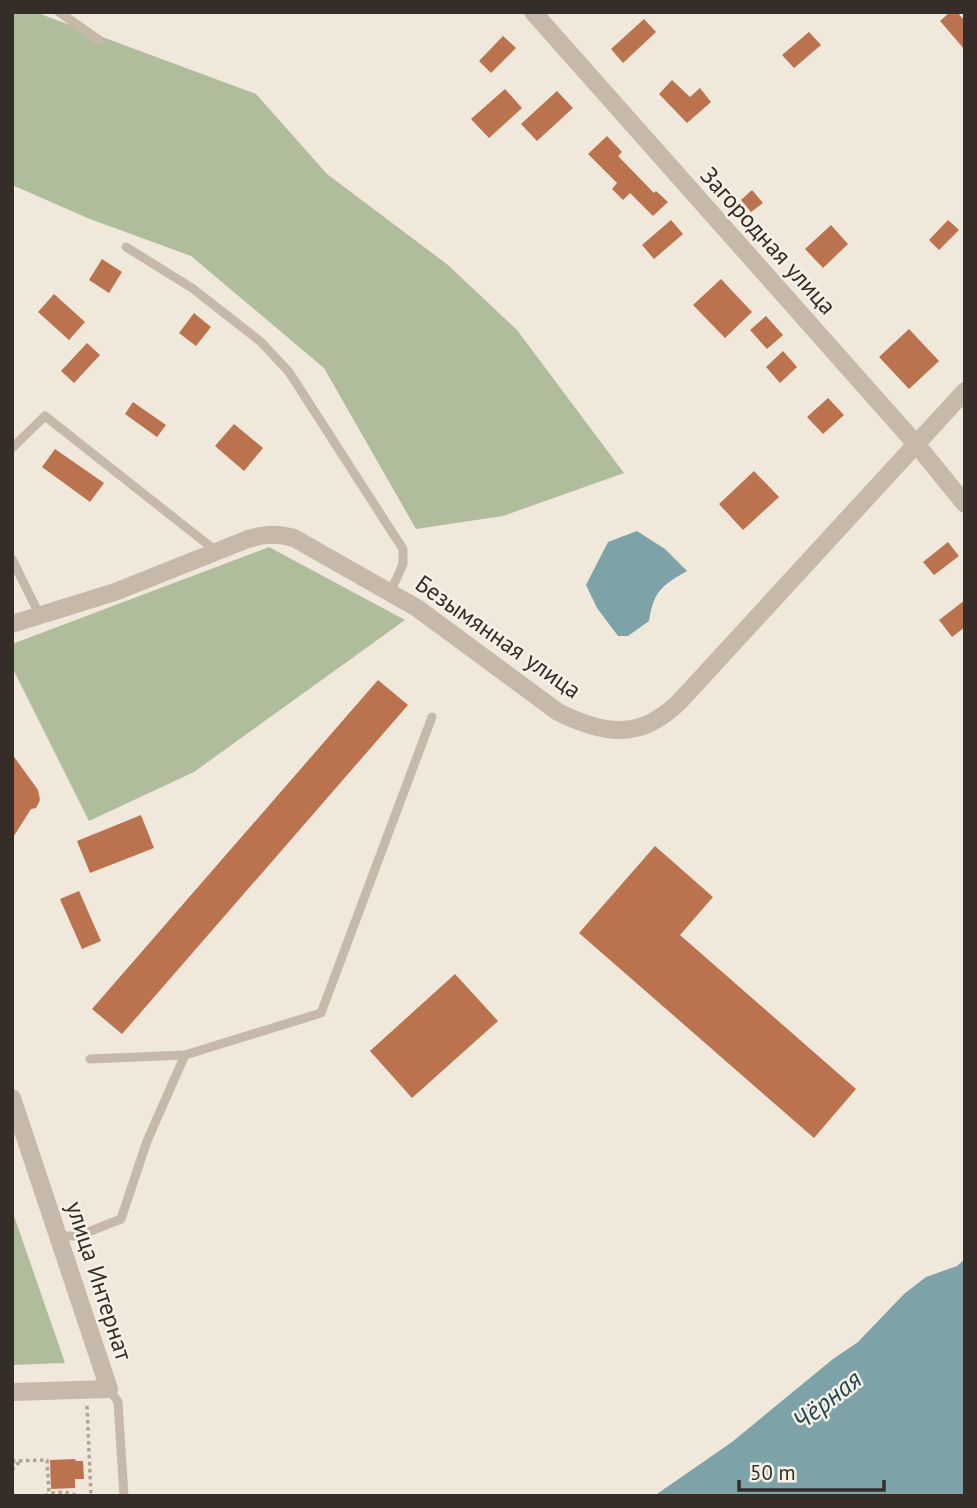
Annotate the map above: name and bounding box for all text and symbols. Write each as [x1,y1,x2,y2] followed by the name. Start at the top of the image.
[694,160,843,321] street label: Загородная улица
[409,568,587,705] street label: Безымянная улица
[59,1197,140,1365] street label: улица Интернат
[786,1362,868,1437] water label: Чёрная
[739,1448,884,1492] scale bar
[750,1459,796,1486] text: 50 m

